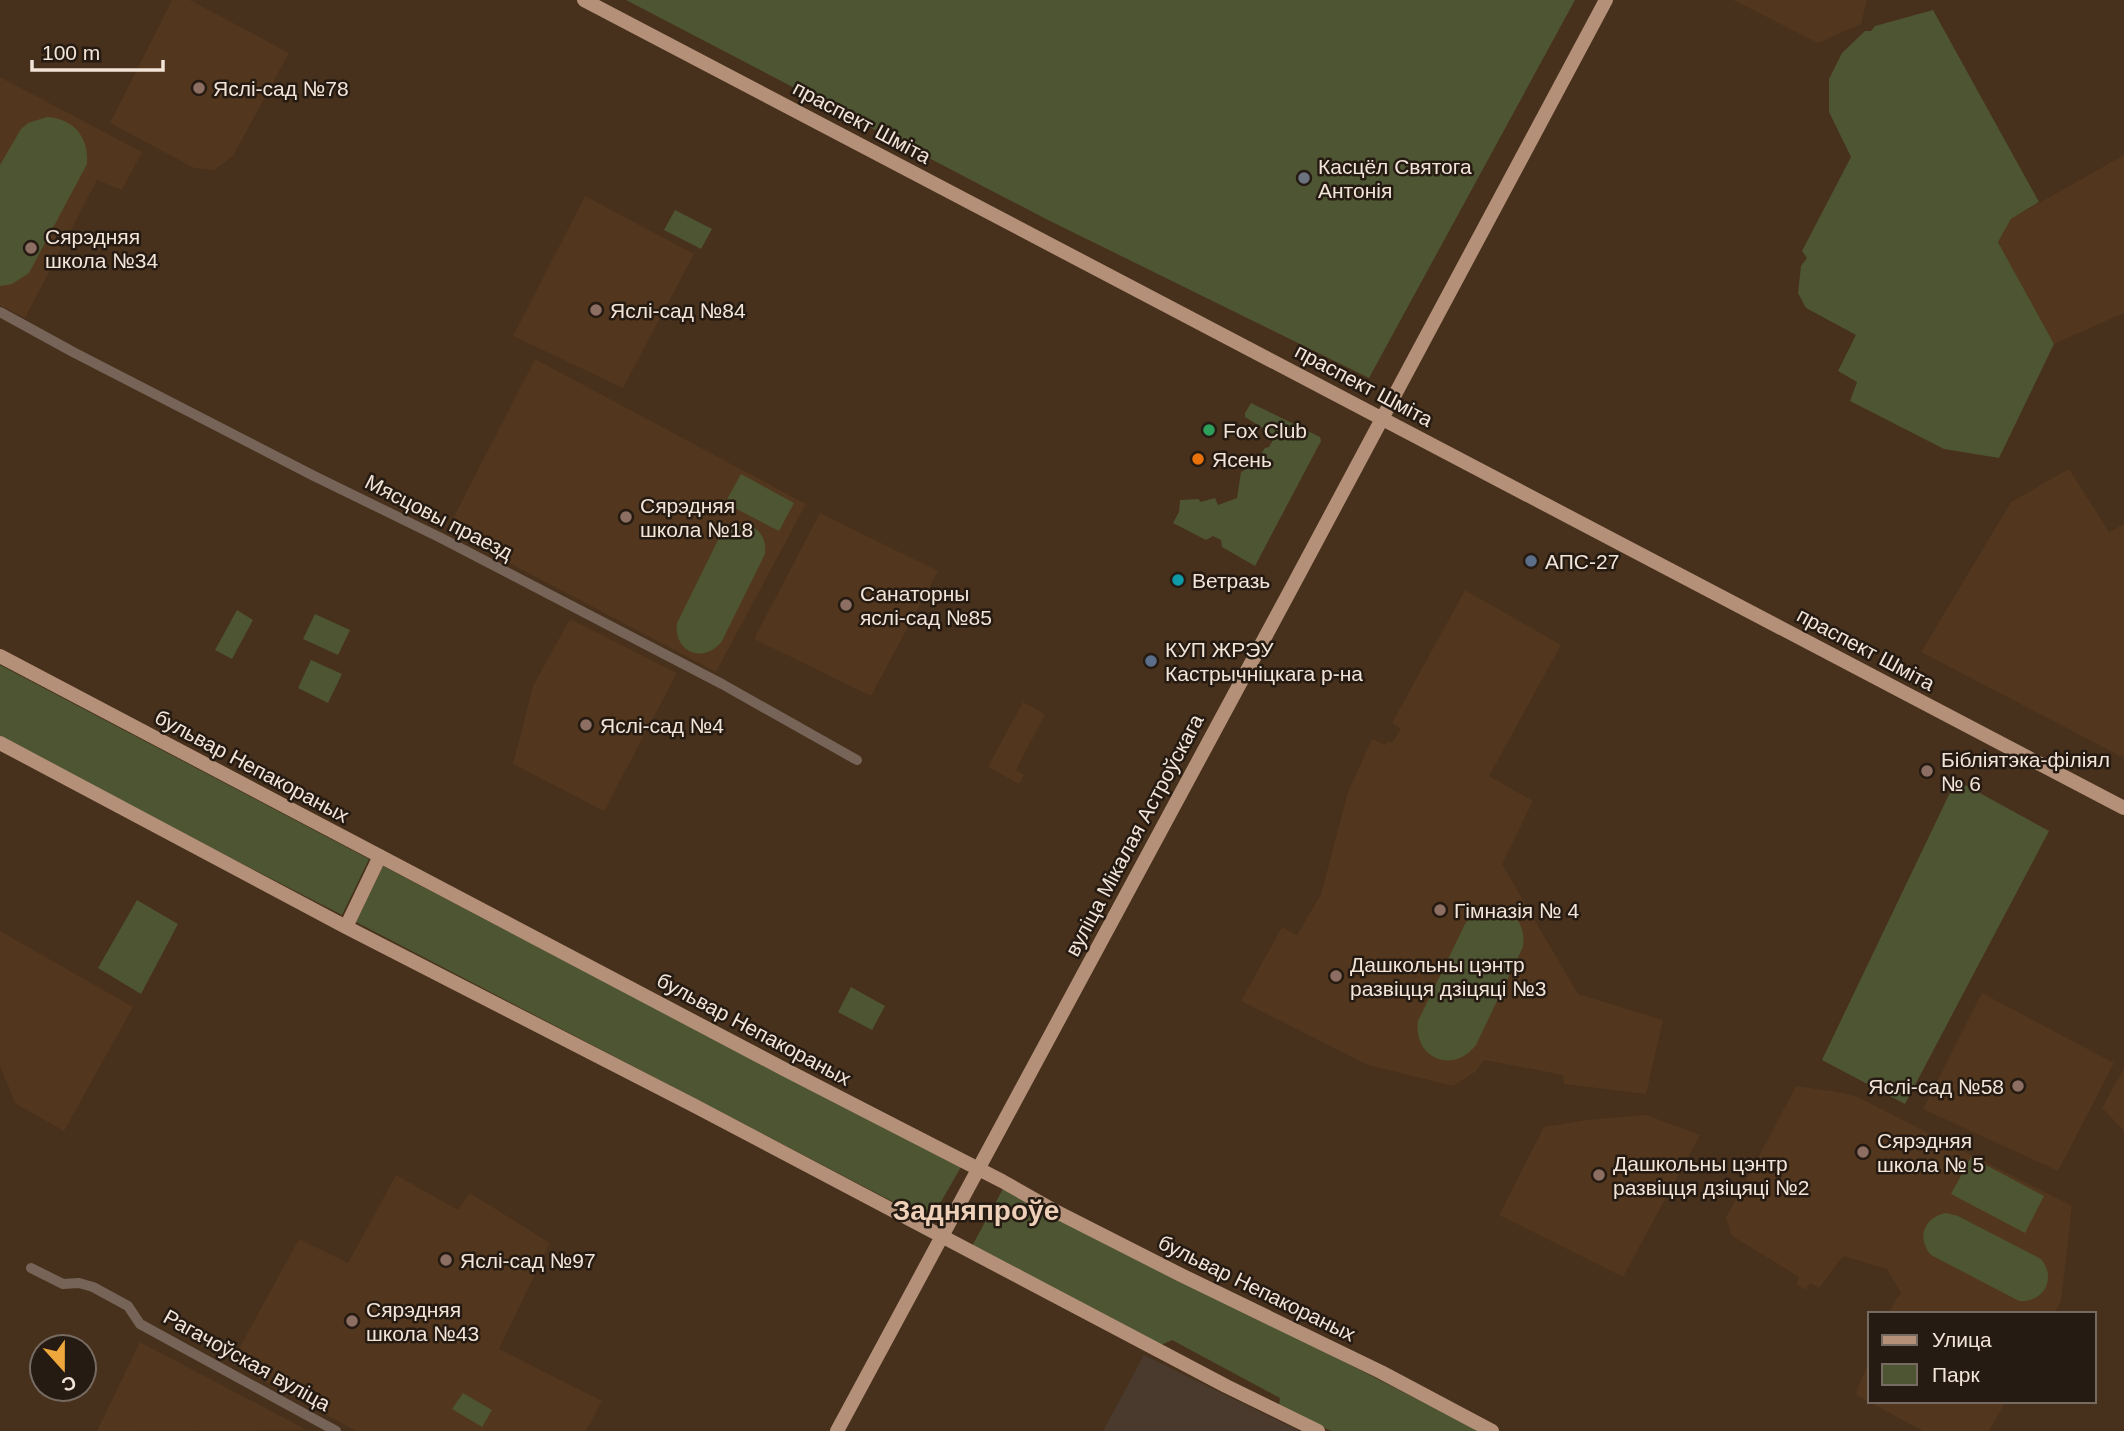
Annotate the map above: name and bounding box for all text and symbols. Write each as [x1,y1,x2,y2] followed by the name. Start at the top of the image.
[32,28,163,72] scale bar
[42,41,100,64] text: 100 m
[789,76,935,168] street label: праспект Шміта
[213,77,349,100] place label: Яслі-сад №78
[191,80,207,96] marker: Яслі-сад №78
[1318,155,1472,202] place label: Касцёл Святога Антонія
[1296,170,1312,186] marker: Касцёл Святога Антонія
[45,225,158,272] place label: Сярэдняя школа №34
[23,240,39,256] marker: Сярэдняя школа №34
[610,299,746,322] place label: Яслі-сад №84
[588,302,604,318] marker: Яслі-сад №84
[1291,339,1437,431] street label: праспект Шміта
[1223,419,1307,442] place label: Fox Club
[1201,422,1217,438] marker: Fox Club
[1212,448,1272,471] place label: Ясень
[1190,451,1206,467] marker: Ясень
[361,470,517,564] street label: Мясцовы праезд
[640,494,753,541] place label: Сярэдняя школа №18
[618,509,634,525] marker: Сярэдняя школа №18
[1545,550,1619,573] place label: АПС-27
[1523,553,1539,569] marker: АПС-27
[1192,569,1270,592] place label: Ветразь
[1170,572,1186,588] marker: Ветразь
[860,582,992,629] place label: Санаторны яслі-сад №85
[838,597,854,613] marker: Санаторны яслі-сад №85
[1793,603,1939,695] street label: праспект Шміта
[1165,638,1363,685] place label: КУП ЖРЭУ Кастрычніцкага р-на
[1143,653,1159,669] marker: КУП ЖРЭУ Кастрычніцкага р-на
[151,705,353,827] street label: бульвар Непакораных
[1060,710,1208,960] street label: вуліца Мікалая Астроўскага
[600,714,724,737] place label: Яслі-сад №4
[578,717,594,733] marker: Яслі-сад №4
[1941,748,2110,795] place label: Бібліятэка-філіял № 6
[1919,763,1935,779] marker: Бібліятэка-філіял № 6
[1454,899,1579,922] place label: Гімназія № 4
[1432,902,1448,918] marker: Гімназія № 4
[1350,953,1547,1000] place label: Дашкольны цэнтр развіцця дзіцяці №3
[653,968,855,1090] street label: бульвар Непакораных
[1328,968,1344,984] marker: Дашкольны цэнтр развіцця дзіцяці №3
[1868,1075,2004,1098] place label: Яслі-сад №58
[2010,1078,2026,1094] marker: Яслі-сад №58
[1877,1129,1984,1176] place label: Сярэдняя школа № 5
[1855,1144,1871,1160] marker: Сярэдняя школа № 5
[1613,1152,1810,1199] place label: Дашкольны цэнтр развіцця дзіцяці №2
[1591,1167,1607,1183] marker: Дашкольны цэнтр развіцця дзіцяці №2
[893,1195,1059,1226] district label: Задняпроўе
[1155,1230,1360,1346] street label: бульвар Непакораных
[460,1249,596,1272] place label: Яслі-сад №97
[438,1252,454,1268] marker: Яслі-сад №97
[366,1298,479,1345] place label: Сярэдняя школа №43
[160,1305,335,1416] street label: Рагачоўская вуліца
[1868,1312,2096,1403] legend
[344,1313,360,1329] marker: Сярэдняя школа №43
[1932,1328,1992,1351] text: Улица
[28,1333,98,1403] north arrow
[1932,1363,1980,1386] text: Парк
[58,1371,79,1396] text: С

